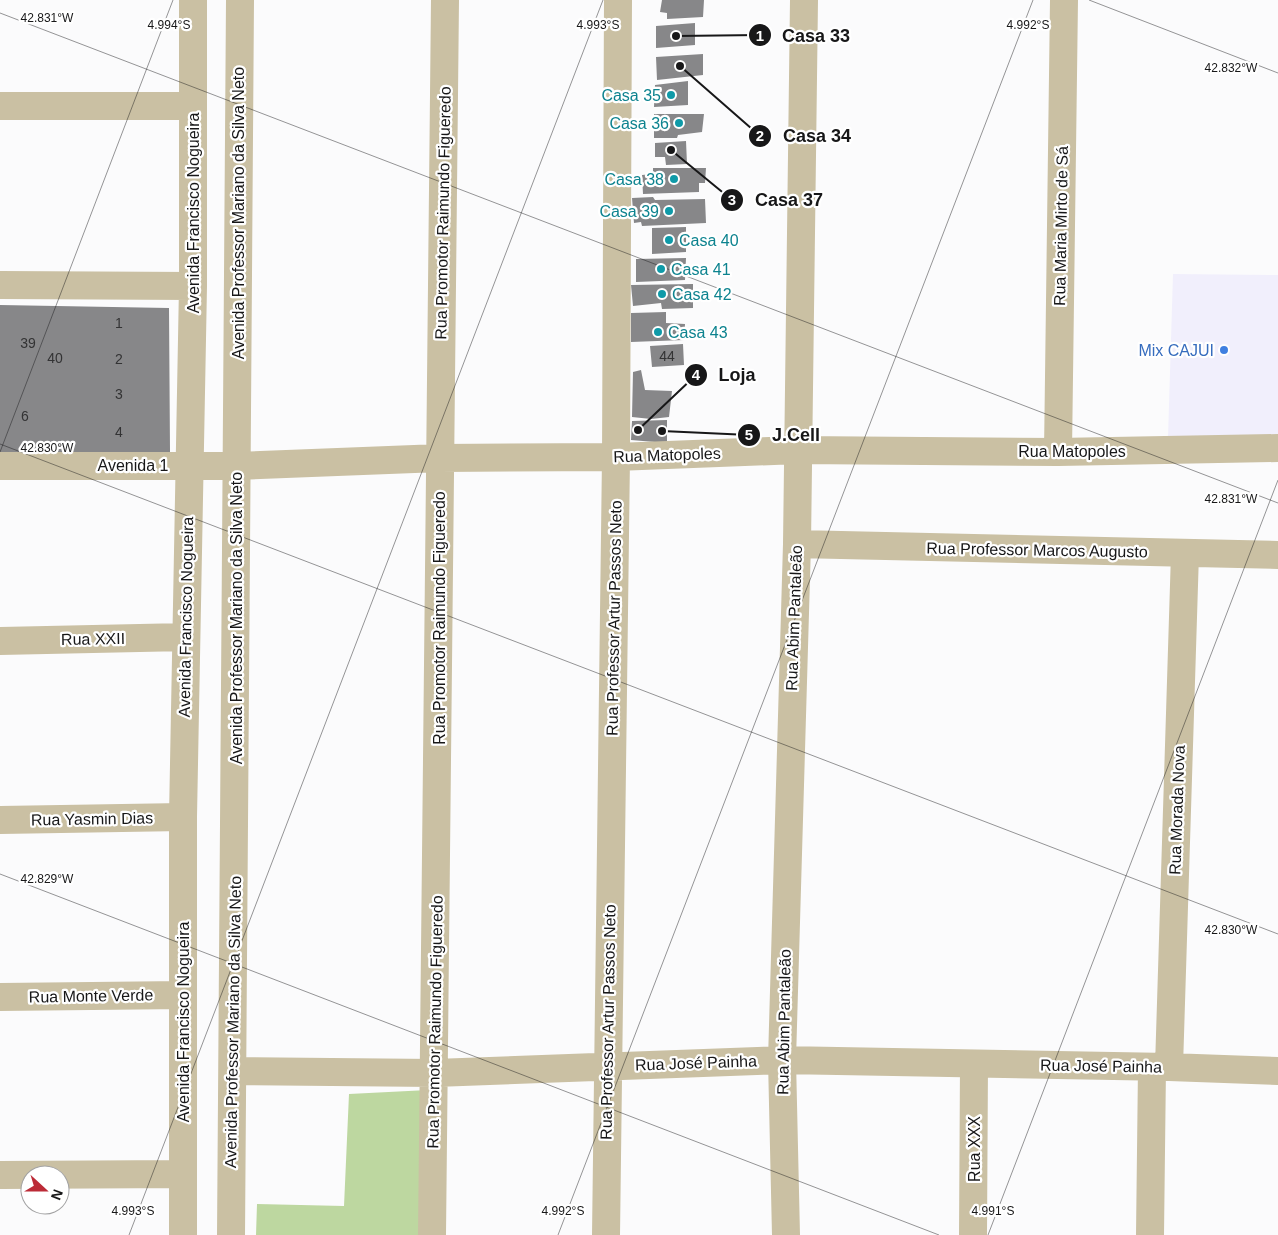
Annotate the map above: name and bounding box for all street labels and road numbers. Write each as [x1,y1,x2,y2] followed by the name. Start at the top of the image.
[230,67,247,359] street label: Avenida Professor Mariano da Silva Neto
[432,86,454,340] street label: Rua Promotor Raimundo Figueredo
[185,113,202,313] street label: Avenida Francisco Nogueira
[1051,146,1071,306] street label: Rua Maria Mirto de Sá
[1018,443,1126,460] street label: Rua Matopoles
[613,445,721,465] street label: Rua Matopoles
[98,457,169,474] street label: Avenida 1
[228,472,245,764] street label: Avenida Professor Mariano da Silva Neto
[431,491,448,745] street label: Rua Promotor Raimundo Figueredo
[603,500,625,736] street label: Rua Professor Artur Passos Neto
[176,516,196,717] street label: Avenida Francisco Nogueira
[926,540,1148,560] street label: Rua Professor Marcos Augusto
[783,545,805,691] street label: Rua Abim Pantaleão
[61,630,125,648] street label: Rua XXII
[1166,745,1188,875] street label: Rua Morada Nova
[31,809,153,829] street label: Rua Yasmin Dias
[222,876,244,1168] street label: Avenida Professor Mariano da Silva Neto
[424,895,446,1149] street label: Rua Promotor Raimundo Figueredo
[597,904,619,1140] street label: Rua Professor Artur Passos Neto
[175,922,192,1122] street label: Avenida Francisco Nogueira
[774,949,794,1095] street label: Rua Abim Pantaleão
[29,986,153,1006] street label: Rua Monte Verde
[635,1052,757,1074] street label: Rua José Painha
[1040,1056,1162,1076] street label: Rua José Painha
[966,1116,983,1182] street label: Rua XXX

